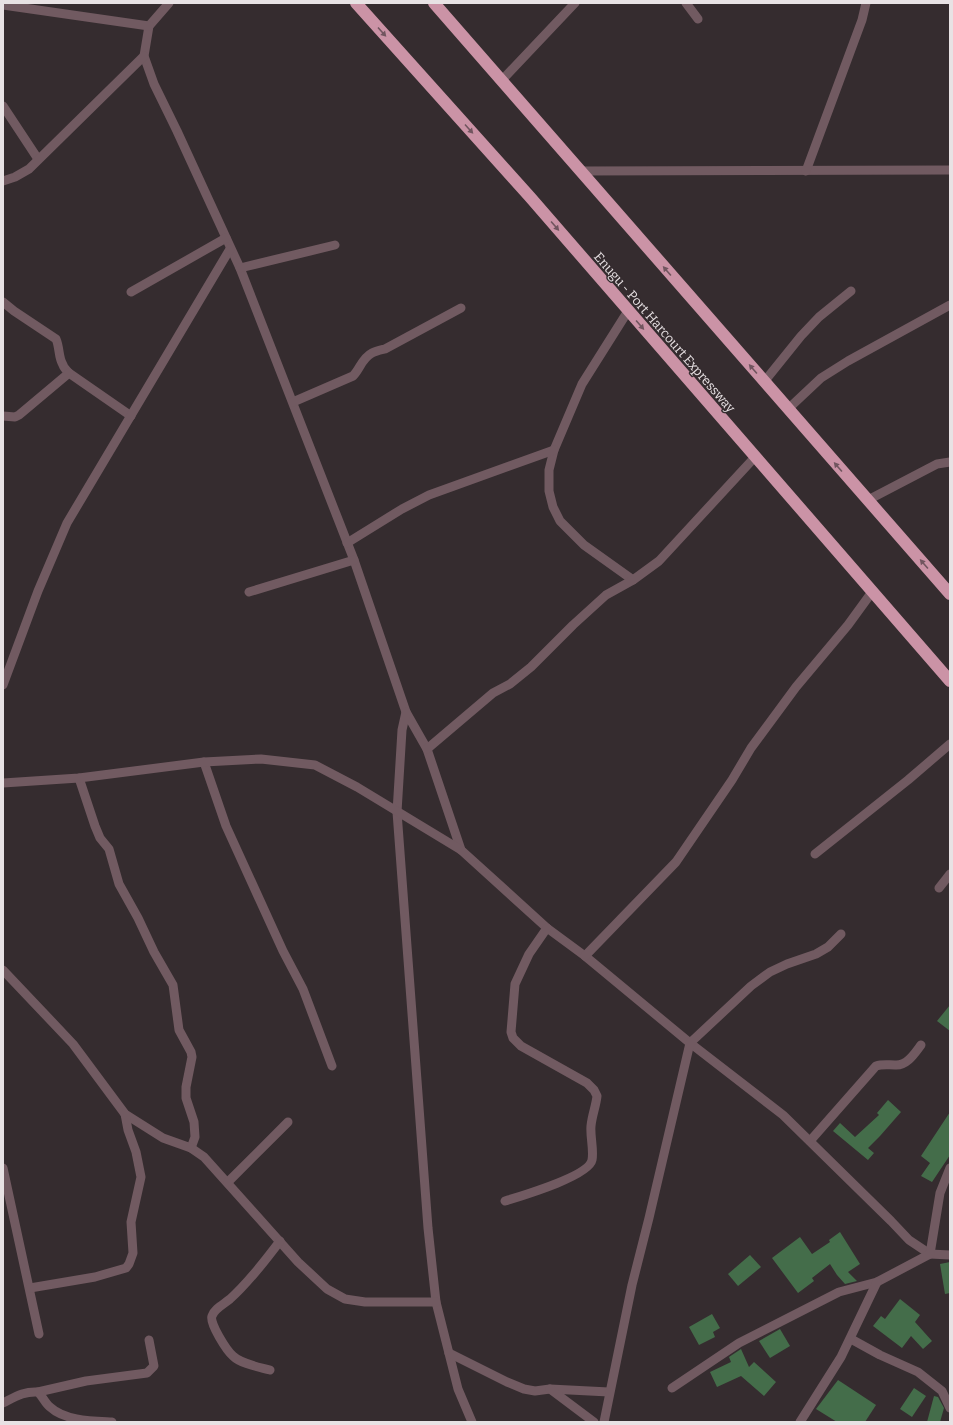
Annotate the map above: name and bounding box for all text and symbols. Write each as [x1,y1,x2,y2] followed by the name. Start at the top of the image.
[378,27,387,37] one-way arrow
[464,124,474,134] one-way arrow
[550,222,559,231] one-way arrow
[591,249,738,416] street label: Enugu - Port Harcourt Expressway
[663,266,672,276] one-way arrow
[636,319,645,330] one-way arrow
[749,364,758,373] one-way arrow
[834,461,843,472] one-way arrow
[920,559,929,570] one-way arrow

